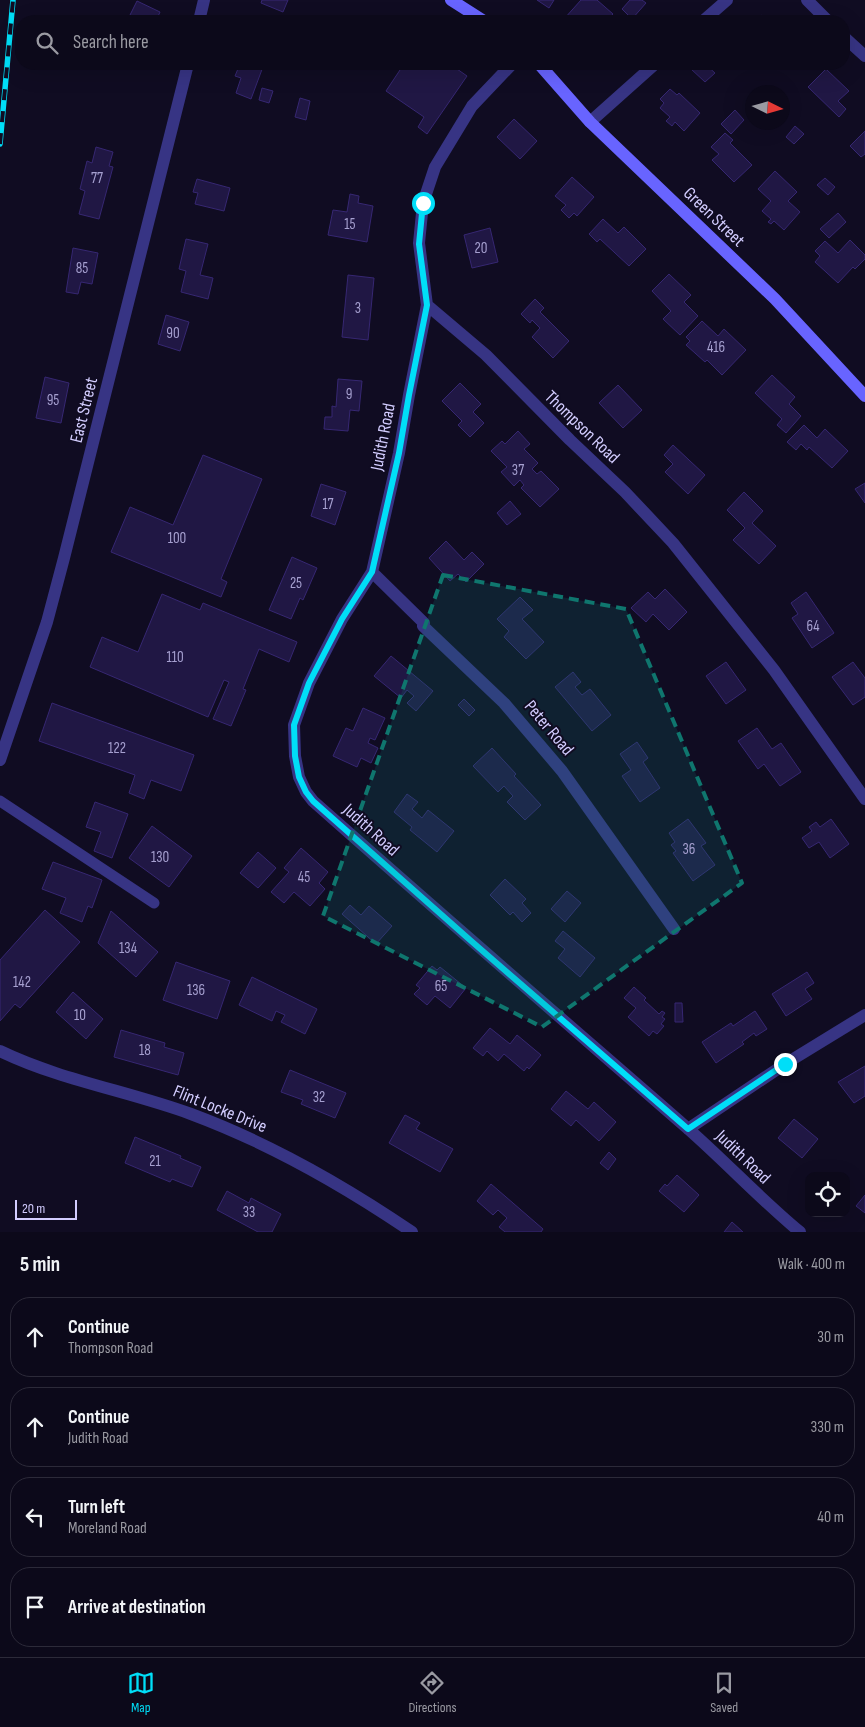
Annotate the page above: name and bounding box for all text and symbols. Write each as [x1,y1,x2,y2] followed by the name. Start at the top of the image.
[15,15,850,70] search box
[33,29,61,57] icon: search
[73,31,149,54] text: Search here
[745,85,790,130] north arrow
[91,169,103,188] house number: 77
[679,183,749,252] street label: Green Street
[412,192,435,215] route start
[344,215,356,234] house number: 15
[475,239,487,258] house number: 20
[76,259,88,278] house number: 85
[355,299,361,318] house number: 3
[166,324,180,343] house number: 90
[707,338,725,357] house number: 416
[66,375,102,445] street label: East Street
[346,385,352,404] house number: 9
[540,386,624,468] street label: Thompson Road
[47,391,59,410] house number: 95
[366,402,400,473] street label: Judith Road
[512,461,524,480] house number: 37
[322,495,334,514] house number: 17
[168,529,186,548] house number: 100
[290,574,302,593] house number: 25
[806,617,820,636] house number: 64
[166,648,184,667] house number: 110
[520,696,578,760] street label: Peter Road
[108,739,126,758] house number: 122
[338,799,403,861] street label: Judith Road
[683,840,695,859] house number: 36
[151,848,169,867] house number: 130
[298,868,310,887] house number: 45
[119,939,137,958] house number: 134
[13,973,31,992] house number: 142
[435,977,447,996] house number: 65
[187,981,205,1000] house number: 136
[74,1006,86,1025] house number: 10
[139,1041,151,1060] house number: 18
[774,1053,797,1076] route end
[170,1081,270,1137] street label: Flint Locke Drive
[313,1088,325,1107] house number: 32
[710,1125,775,1188] street label: Judith Road
[149,1152,161,1171] house number: 21
[805,1172,850,1217] map controls
[805,1172,850,1217] button: locate
[15,1197,78,1220] scale bar
[22,1200,45,1217] text: 20 m
[243,1203,255,1222] house number: 33
[20,1252,60,1277] text: 5 min
[778,1255,845,1274] text: Walk · 400 m
[68,1316,129,1339] text: Continue
[21,1323,49,1351] icon: ahead
[817,1328,844,1347] text: 30 m
[68,1339,153,1358] text: Thompson Road
[68,1406,129,1429] text: Continue
[21,1413,49,1441] icon: ahead
[811,1418,844,1437] text: 330 m
[68,1429,129,1448] text: Judith Road
[68,1496,125,1519] text: Turn left
[21,1503,49,1531] icon: left
[817,1508,844,1527] text: 40 m
[68,1519,147,1538] text: Moreland Road
[21,1593,49,1621] icon: arrive
[68,1596,206,1619] text: Arrive at destination
[127,1669,155,1716] tab: Map
[408,1669,457,1716] tab: Directions
[710,1669,738,1716] tab: Saved

